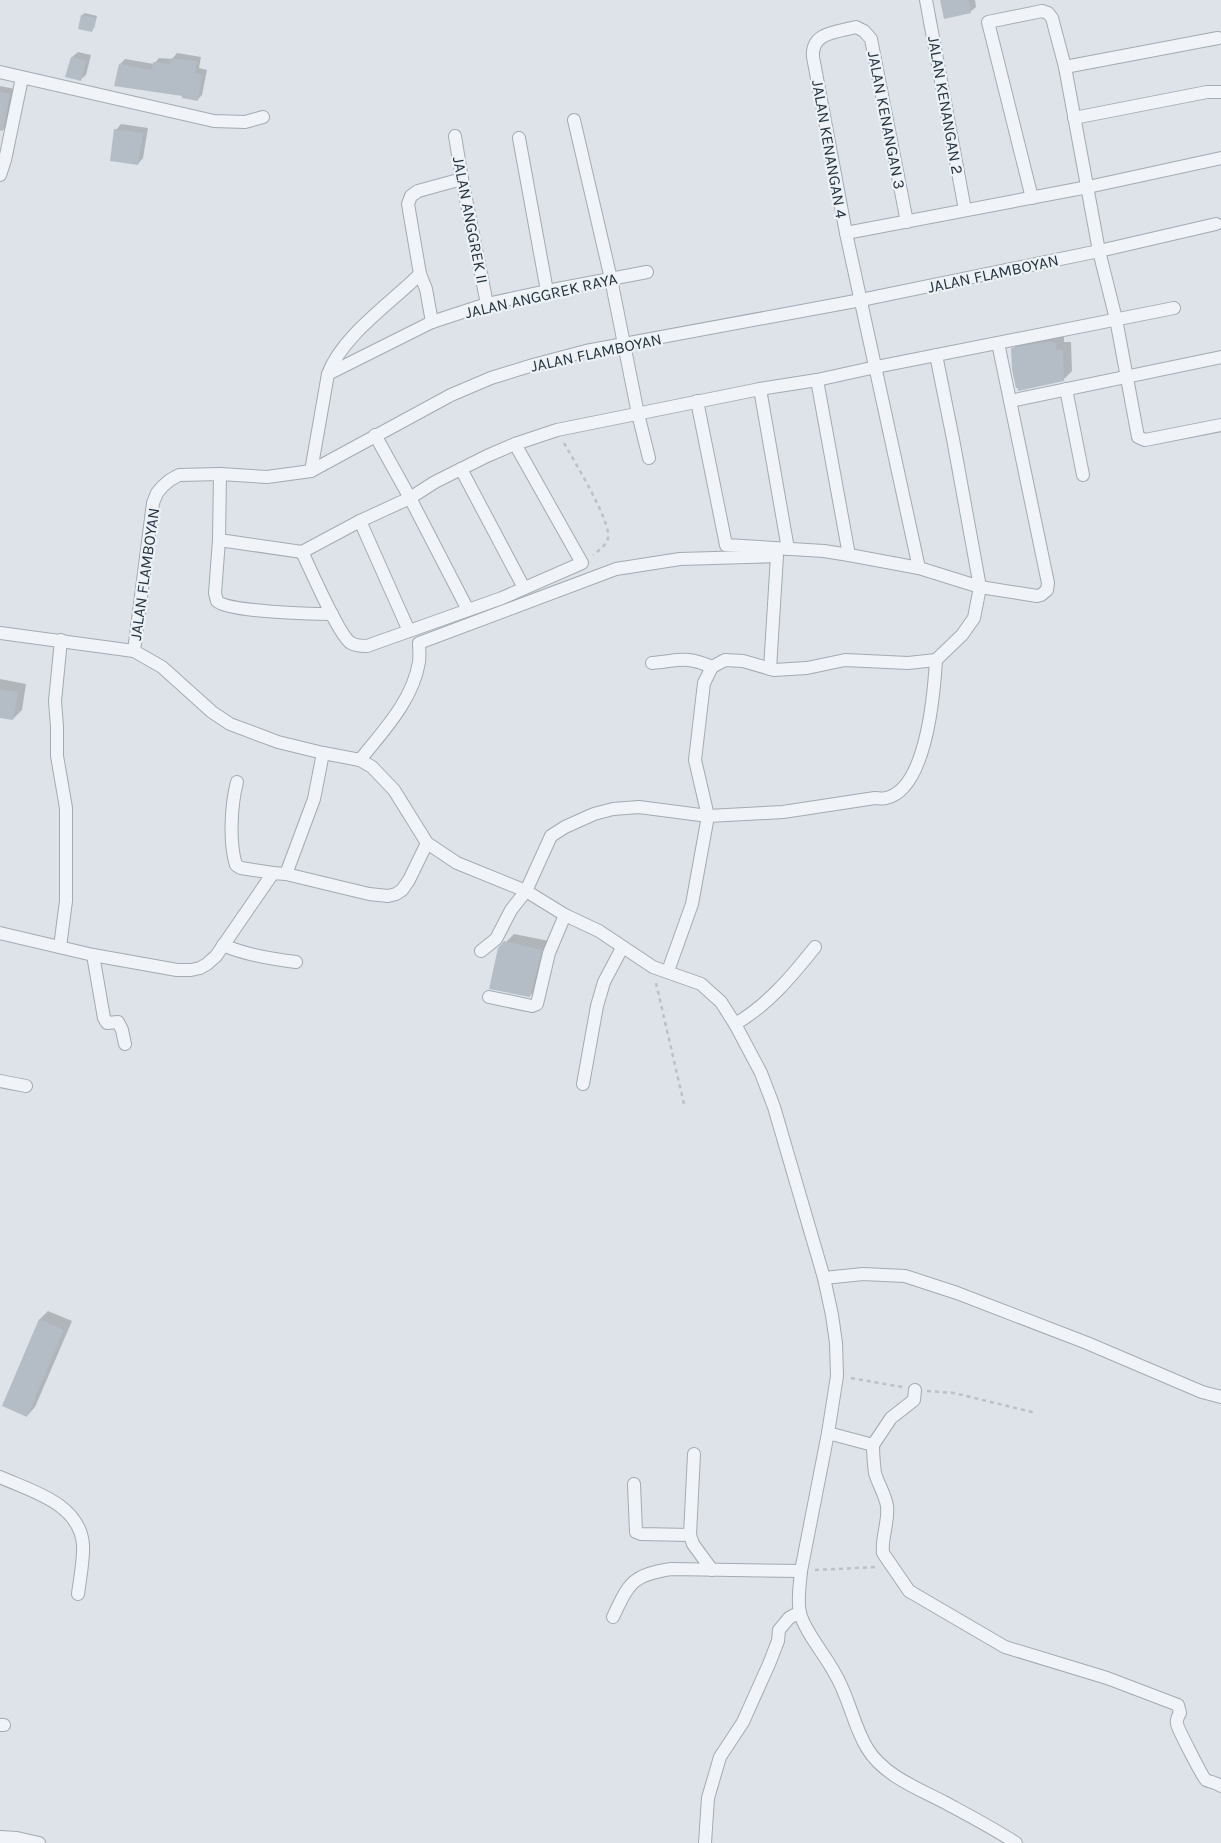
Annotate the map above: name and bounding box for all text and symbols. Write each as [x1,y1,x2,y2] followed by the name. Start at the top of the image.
[924,34,967,176] street label: JALAN KENANGAN 2
[864,49,909,191] street label: JALAN KENANGAN 3
[808,78,851,220] street label: JALAN KENANGAN 4
[449,155,492,285] street label: JALAN ANGGREK II
[926,250,1060,297] street label: JALAN FLAMBOYAN
[463,269,619,322] street label: JALAN ANGGREK RAYA
[529,329,663,376] street label: JALAN FLAMBOYAN
[126,507,163,641] street label: JALAN FLAMBOYAN

